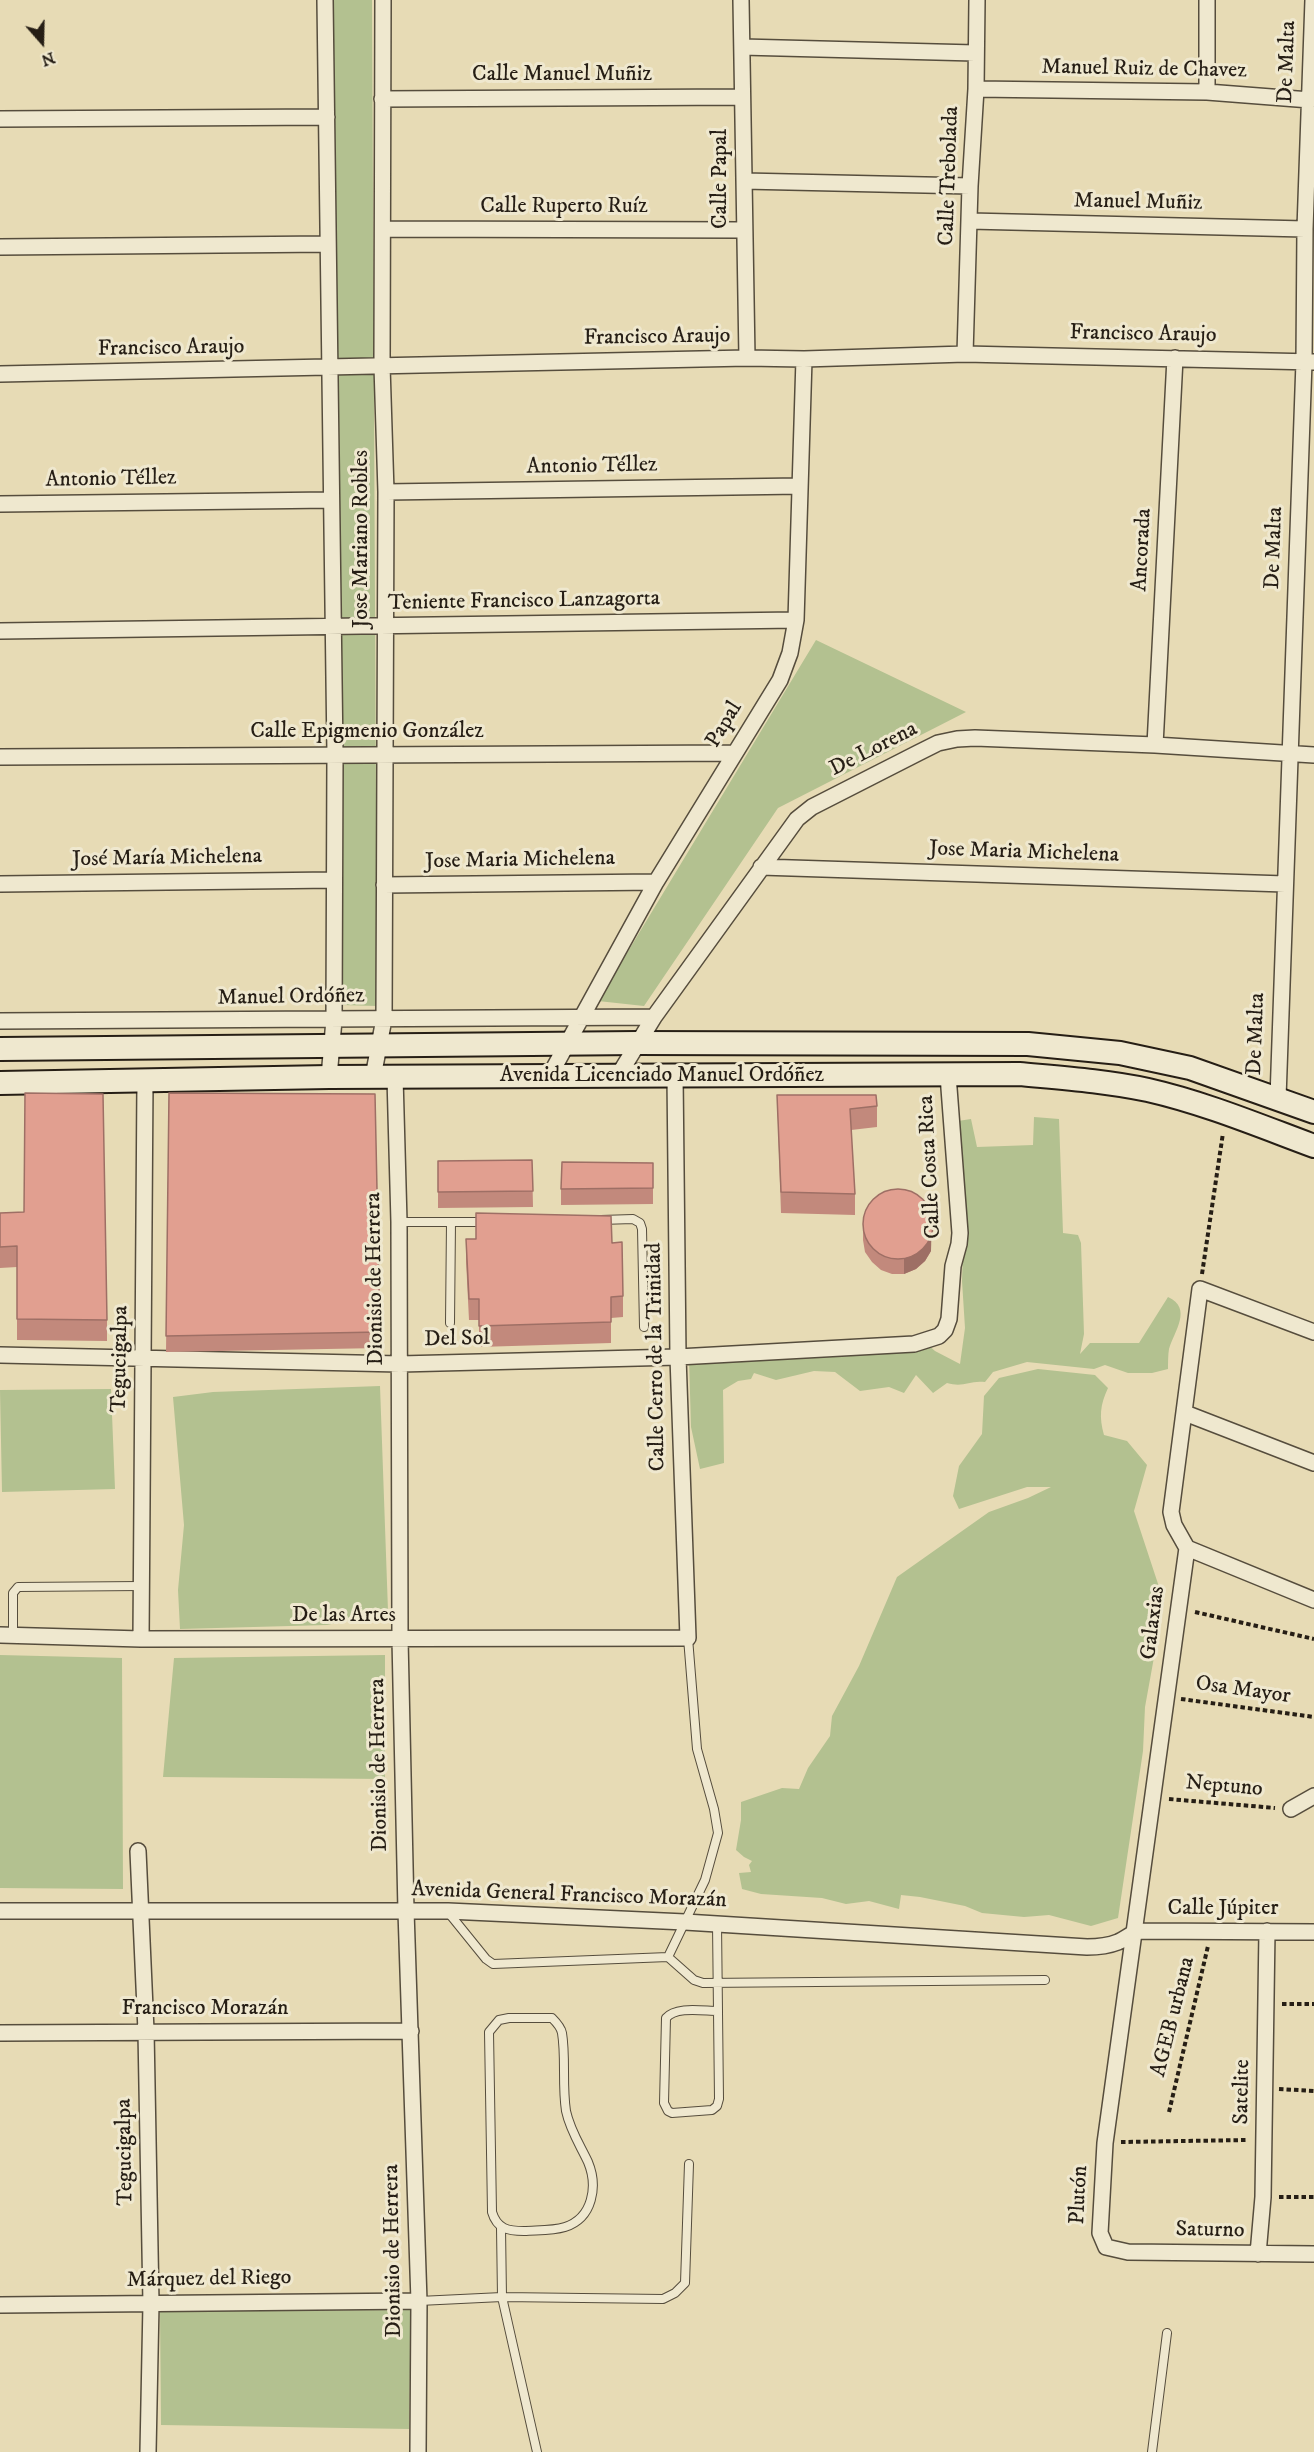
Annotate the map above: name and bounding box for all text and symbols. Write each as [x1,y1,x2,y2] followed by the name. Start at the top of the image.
[12,12,72,72] north arrow
[1273,20,1303,104] street label: De Malta
[39,47,58,71] text: N
[1041,55,1247,85] street label: Manuel Ruiz de Chavez
[472,62,652,88] street label: Calle Manuel Muñiz
[934,106,966,246] street label: Calle Trebolada
[708,129,734,229] street label: Calle Papal
[1073,189,1203,217] street label: Manuel Muñiz
[480,194,648,220] street label: Calle Ruperto Ruíz
[1069,321,1217,349] street label: Francisco Araujo
[583,324,731,352] street label: Francisco Araujo
[97,335,245,363] street label: Francisco Araujo
[349,450,375,628] street label: Jose Mariano Robles
[526,453,658,481] street label: Antonio Téllez
[45,466,177,494] street label: Antonio Téllez
[1260,506,1290,590] street label: De Malta
[1128,508,1158,592] street label: Ancorada
[388,586,660,618] street label: Teniente Francisco Lanzagorta
[701,697,749,753] street label: Papal
[826,717,922,783] street label: De Lorena
[250,719,484,745] street label: Calle Epigmenio González
[929,836,1119,870] street label: Jose Maria Michelena
[72,844,262,874] street label: José María Michelena
[425,846,615,876] street label: Jose Maria Michelena
[217,984,365,1012] street label: Manuel Ordóñez
[1242,992,1272,1076] street label: De Malta
[500,1063,824,1089] street label: Avenida Licenciado Manuel Ordóñez
[914,1094,948,1240] street label: Calle Costa Rica
[361,1192,391,1366] street label: Dionisio de Herrera
[642,1242,672,1472] street label: Calle Cerro de la Trinidad
[107,1305,135,1413] street label: Tegucigalpa
[424,1326,490,1354] street label: Del Sol
[1136,1585,1172,1661] street label: Galaxias
[292,1603,396,1629] street label: De las Artes
[1194,1671,1292,1711] street label: Osa Mayor
[365,1678,395,1852] street label: Dionisio de Herrera
[1184,1770,1264,1804] street label: Neptuno
[411,1877,727,1915] street label: Avenida General Francisco Morazán
[1168,1896,1278,1922] street label: Calle Júpiter
[1146,1954,1202,2080] street label: AGEB urbana
[121,1996,289,2022] street label: Francisco Morazán
[1229,2059,1257,2125] street label: Satelite
[112,2098,140,2206] street label: Tegucigalpa
[379,2164,409,2338] street label: Dionisio de Herrera
[1065,2165,1095,2225] street label: Plutón
[1175,2217,1245,2245] street label: Saturno
[126,2265,292,2295] street label: Márquez del Riego

